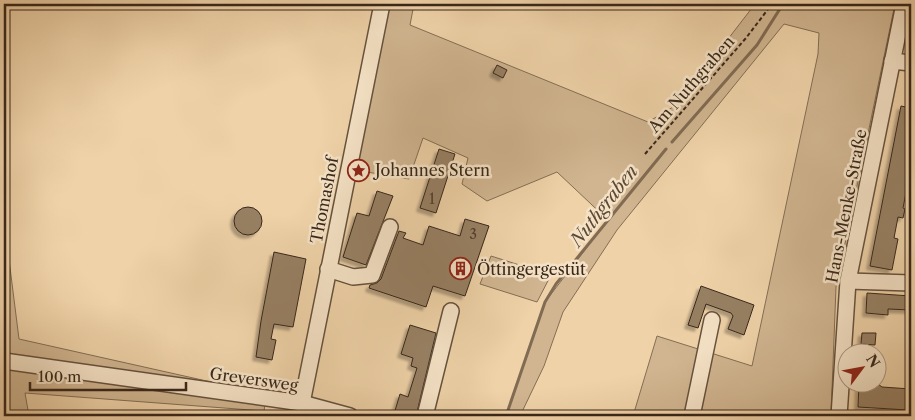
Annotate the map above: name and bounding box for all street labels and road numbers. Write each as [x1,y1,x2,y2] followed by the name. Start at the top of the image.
[643,32,738,137] street label: Am Nuthgraben
[821,127,871,285] street label: Hans-Menke-Straße
[306,153,343,245] street label: Thomashof
[209,363,300,395] street label: Greversweg

